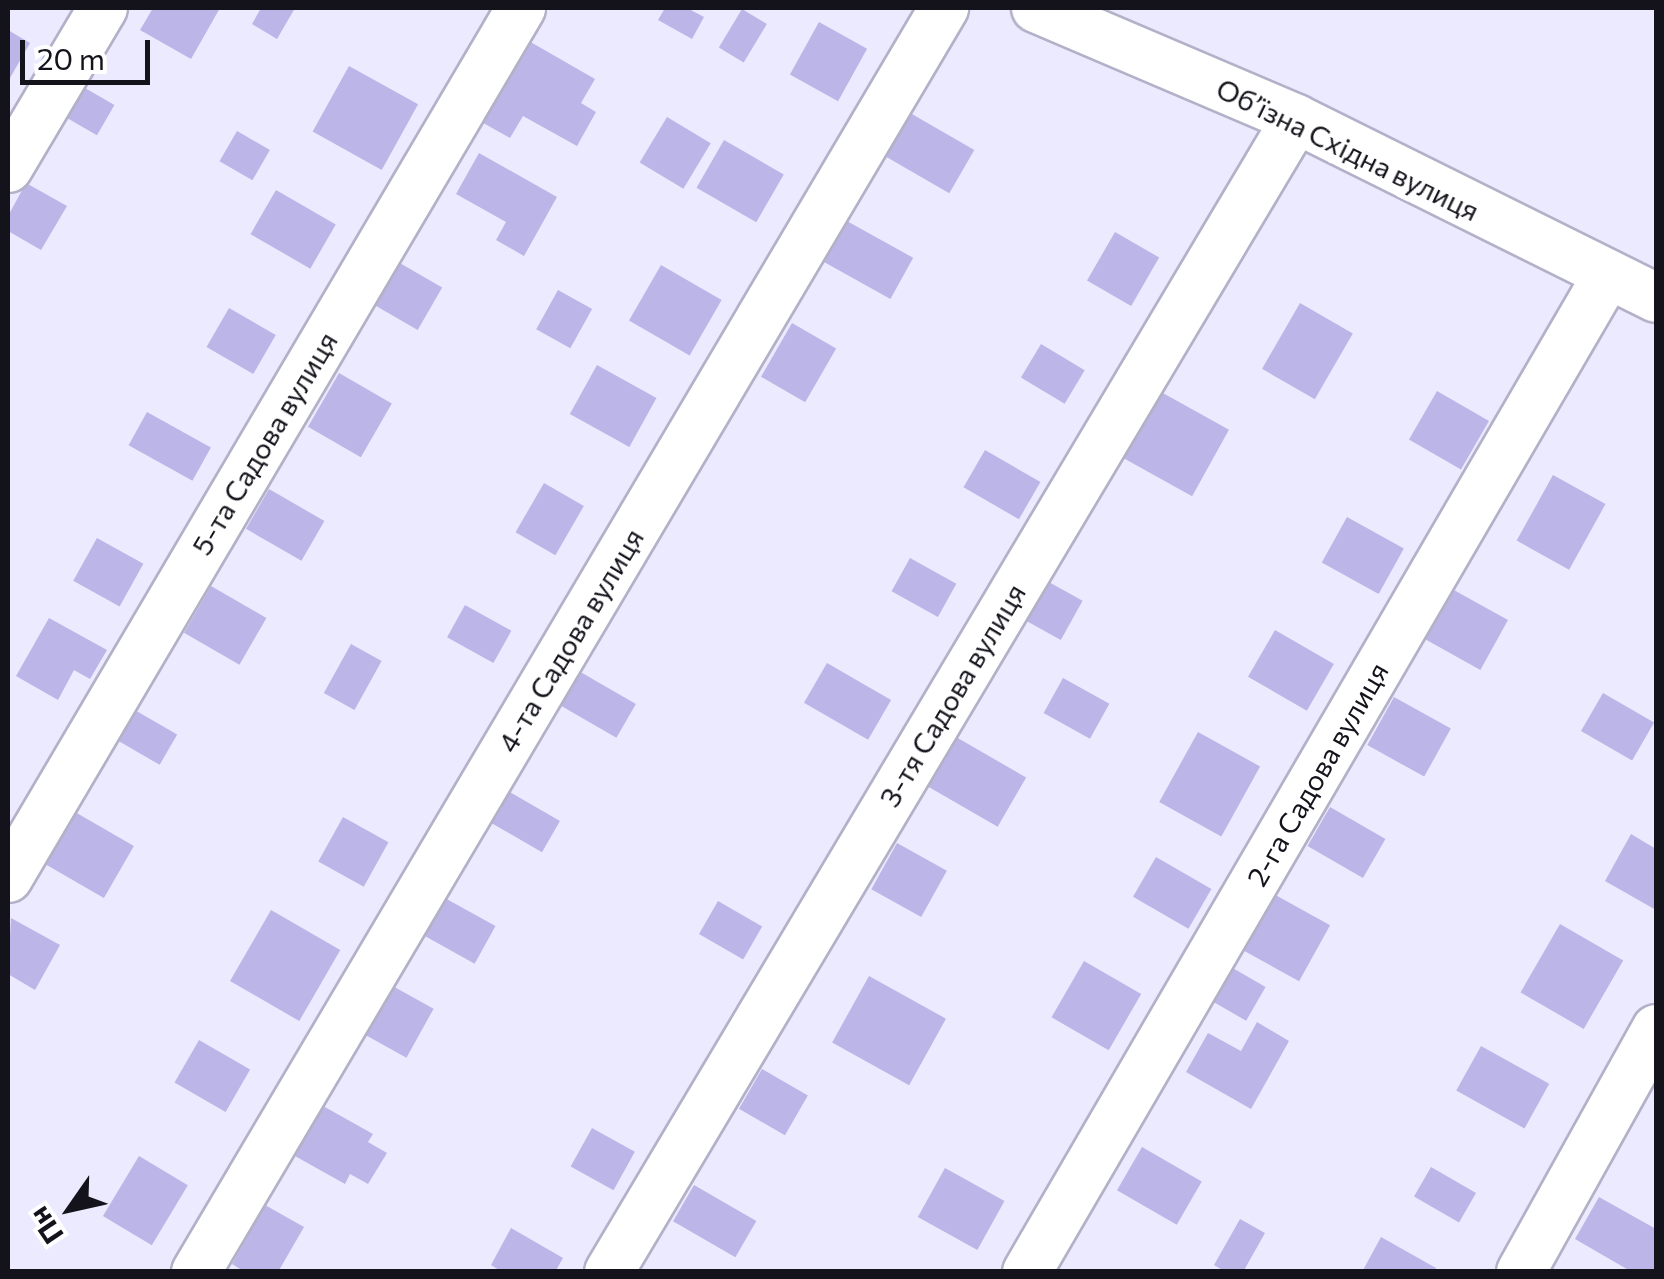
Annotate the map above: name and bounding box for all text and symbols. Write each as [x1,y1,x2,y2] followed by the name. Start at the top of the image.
[25,20,155,82] scale bar
[37,39,105,76] text: 20 m
[1211,71,1485,227] street label: Обʼїзна Східна вулиця
[184,325,344,561] street label: 5-та Садова вулиця
[490,522,650,758] street label: 4-та Садова вулиця
[872,577,1032,813] street label: 3-тя Садова вулиця
[1239,656,1395,892] street label: 2-га Садова вулиця
[20,1159,120,1259] north arrow
[21,1201,70,1251] text: Пн

